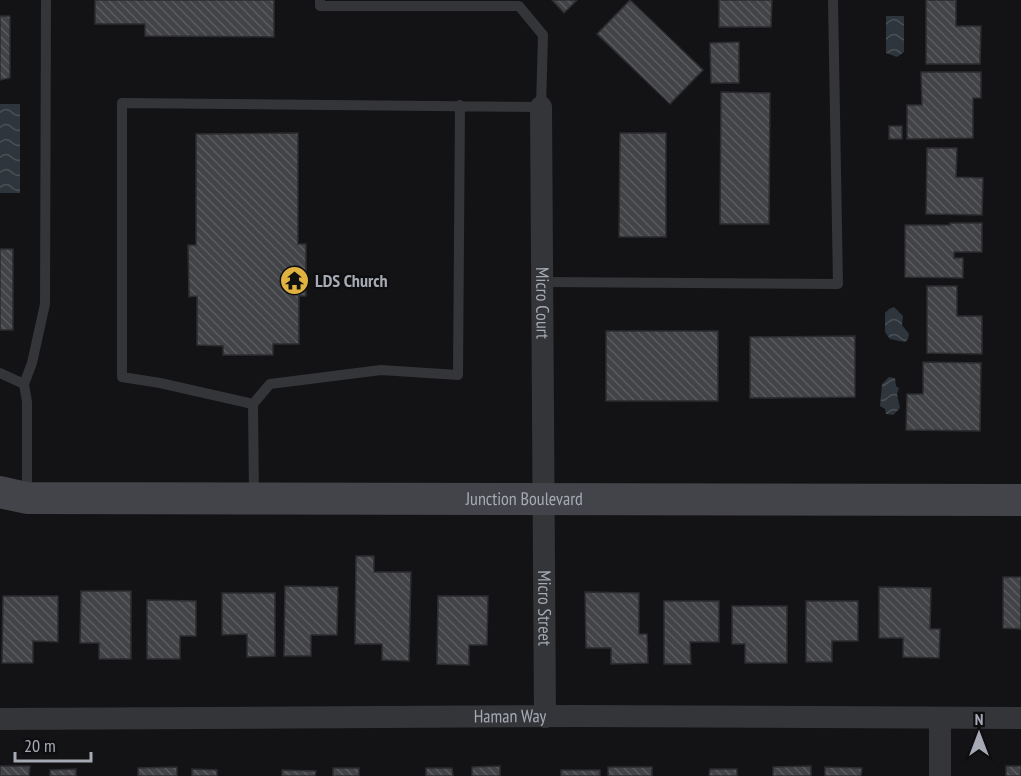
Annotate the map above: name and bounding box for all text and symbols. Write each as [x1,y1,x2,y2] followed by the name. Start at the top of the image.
[278,265,310,297] temple icon: LDS Church
[531,267,555,339] street label: Micro Court
[315,269,388,292] place label: LDS Church
[465,487,583,510] street label: Junction Boulevard
[533,570,557,646] street label: Micro Street
[474,704,547,728] street label: Haman Way
[949,704,1009,764] north arrow
[975,709,983,729] text: N
[15,725,92,763] scale bar
[24,734,56,757] text: 20 m

